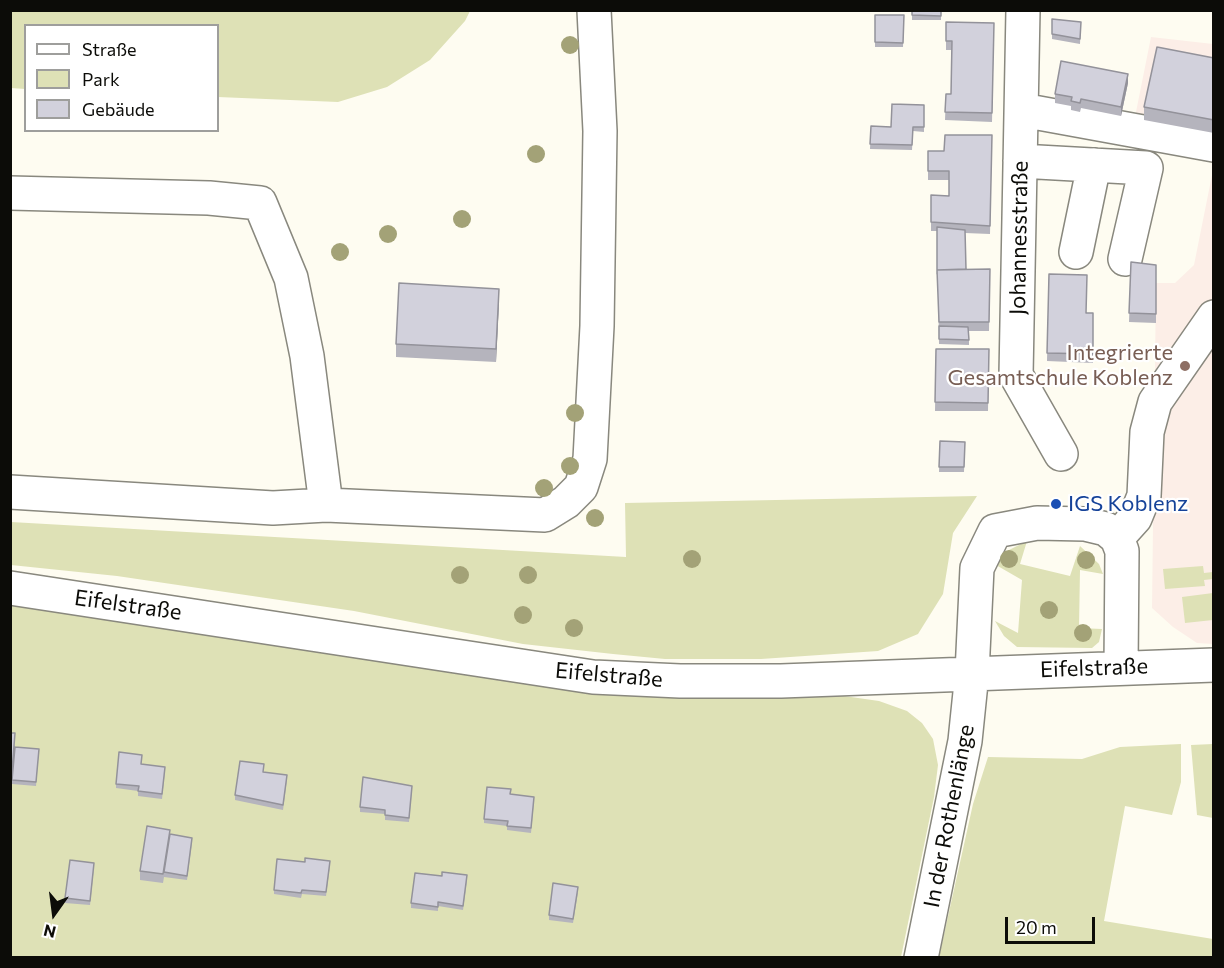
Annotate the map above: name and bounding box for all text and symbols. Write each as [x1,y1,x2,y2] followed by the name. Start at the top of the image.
[24,24,219,132] legend
[82,38,137,60] text: Straße
[82,68,120,90] text: Park
[82,98,155,120] text: Gebäude
[1004,161,1034,315] street label: Johannesstraße
[947,340,1173,392] place label: Integrierte Gesamtschule Koblenz
[1178,359,1192,373] marker: Integrierte Gesamtschule Koblenz
[1068,491,1188,517] place label: IGS Koblenz
[1049,497,1063,511] marker: IGS Koblenz
[73,584,183,626] street label: Eifelstraße
[1040,653,1148,683] street label: Eifelstraße
[554,657,664,693] street label: Eifelstraße
[918,722,980,910] street label: In der Rothenlänge
[24,884,84,944] north arrow
[1008,905,1098,943] scale bar
[1016,916,1057,938] text: 20 m
[41,921,58,943] text: N

